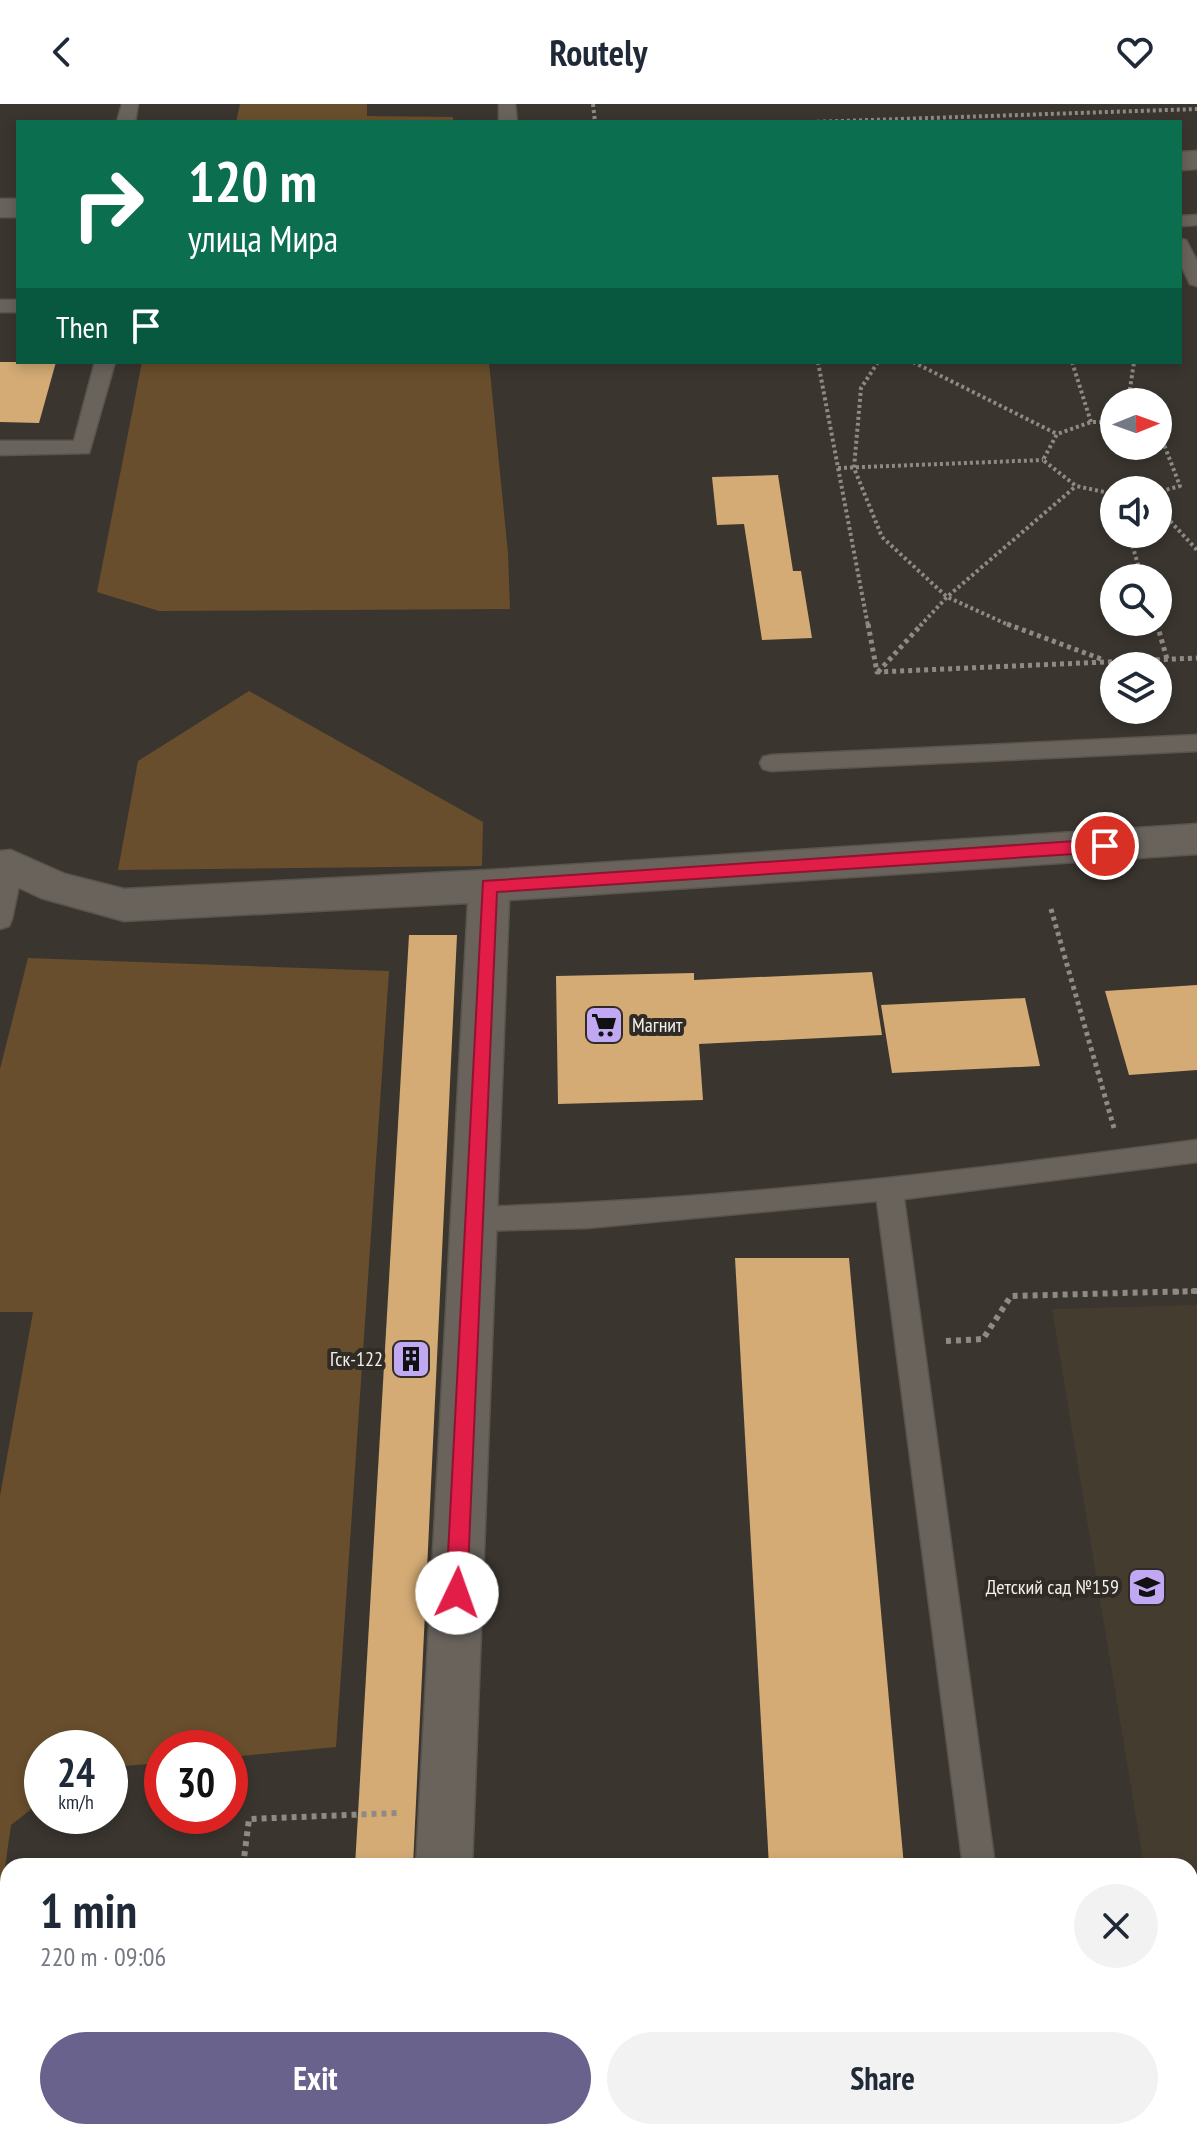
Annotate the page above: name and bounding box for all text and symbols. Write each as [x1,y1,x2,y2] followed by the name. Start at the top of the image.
[550,29,647,76] text: Routely
[40,30,84,74] icon: back
[1113,30,1157,74] icon: heart
[188,145,317,217] text: 120 m
[56,152,160,256] icon: right
[188,215,338,262] text: улица Мира
[124,304,168,348] icon: arrive
[56,307,108,346] text: Then
[1100,388,1172,460] north arrow
[1100,388,1172,724] map controls
[1100,476,1172,548] button: sound
[1100,564,1172,636] button: search
[1100,652,1172,724] button: layers
[1071,812,1139,880] pin
[1083,824,1127,868] icon: arrive
[583,1004,625,1046] supermarket icon: Магнит
[632,1012,683,1038] place label: Магнит
[390,1338,432,1380] building icon: Гск-122
[330,1346,383,1372] place label: Гск-122
[415,1551,499,1635] position arrow
[1126,1566,1168,1608] school or university icon: Детский сад №159
[986,1574,1119,1600] place label: Детский сад №159
[144,1730,248,1834] speed limit sign: 30
[57,1746,95,1798] text: 24
[58,1789,94,1815] text: km/h
[40,1879,137,1941] text: 1 min
[1074,1884,1158,1968] button: close
[40,1940,166,1973] text: 220 m · 09:06
[40,2032,591,2124] button: Exit
[607,2032,1158,2124] button: Share

